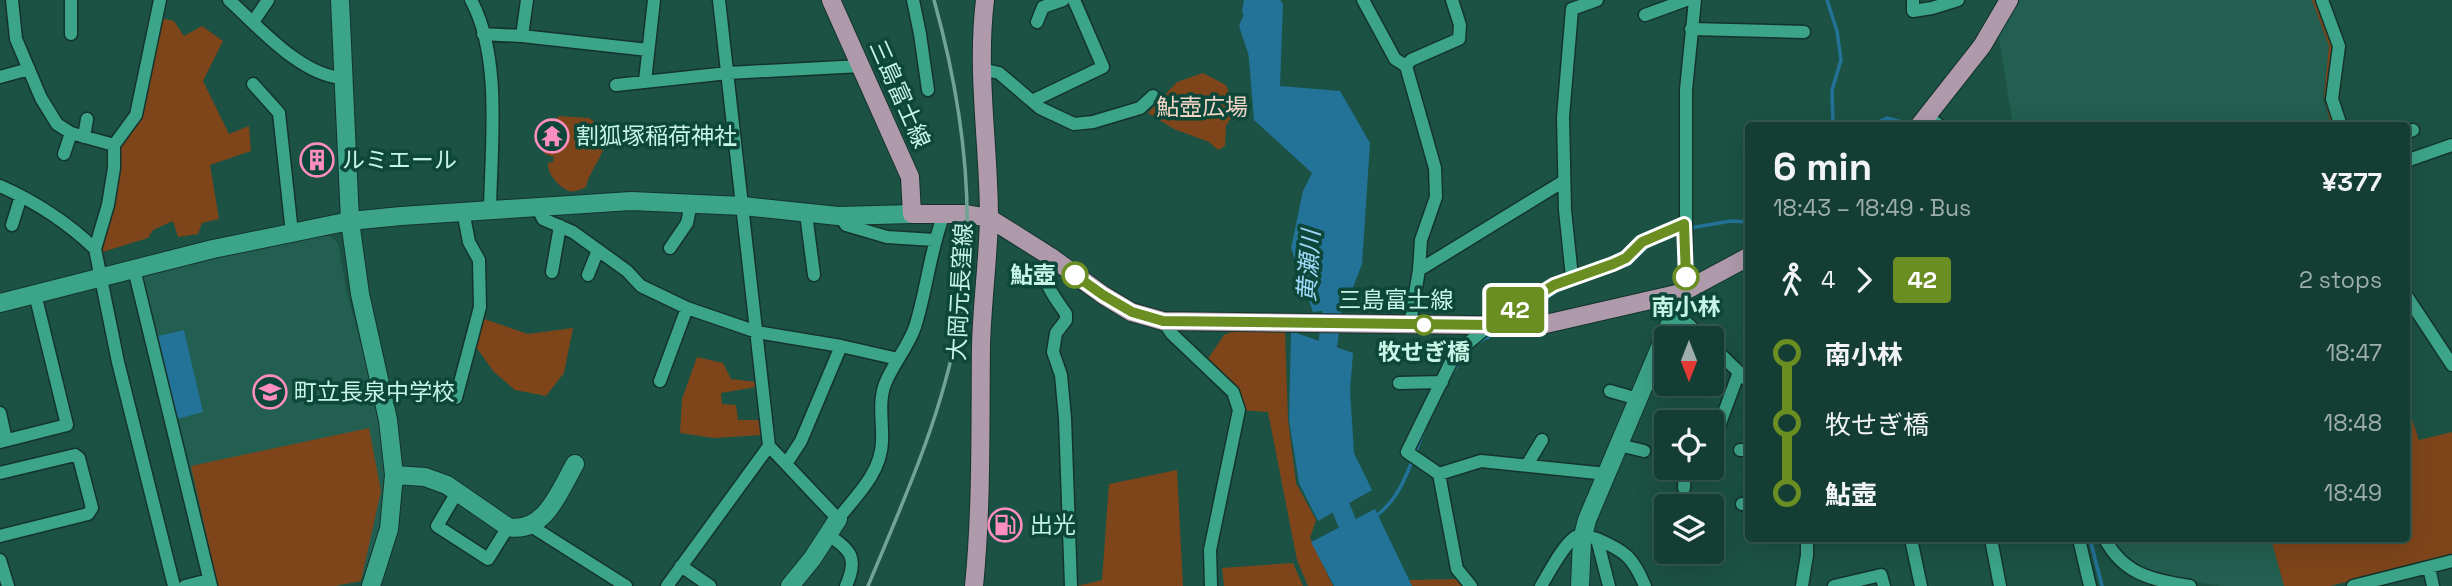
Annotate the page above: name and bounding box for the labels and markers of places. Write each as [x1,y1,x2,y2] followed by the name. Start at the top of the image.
[533,117,571,155] temple icon: 割狐塚稲荷神社
[576,121,737,151] place label: 割狐塚稲荷神社
[298,141,336,179] building icon: ルミエール
[342,145,457,175] place label: ルミエール
[1010,260,1056,290] place label: 鮎壺
[1062,262,1088,288] marker: 鮎壺
[1673,264,1699,290] marker: 南小林
[1652,292,1721,322] place label: 南小林
[1414,315,1434,335] marker: 牧せぎ橋
[1378,337,1470,367] place label: 牧せぎ橋
[251,373,289,411] school or university icon: 町立長泉中学校
[294,377,455,407] place label: 町立長泉中学校
[986,506,1024,544] fuel station icon: 出光
[1030,510,1076,540] place label: 出光

